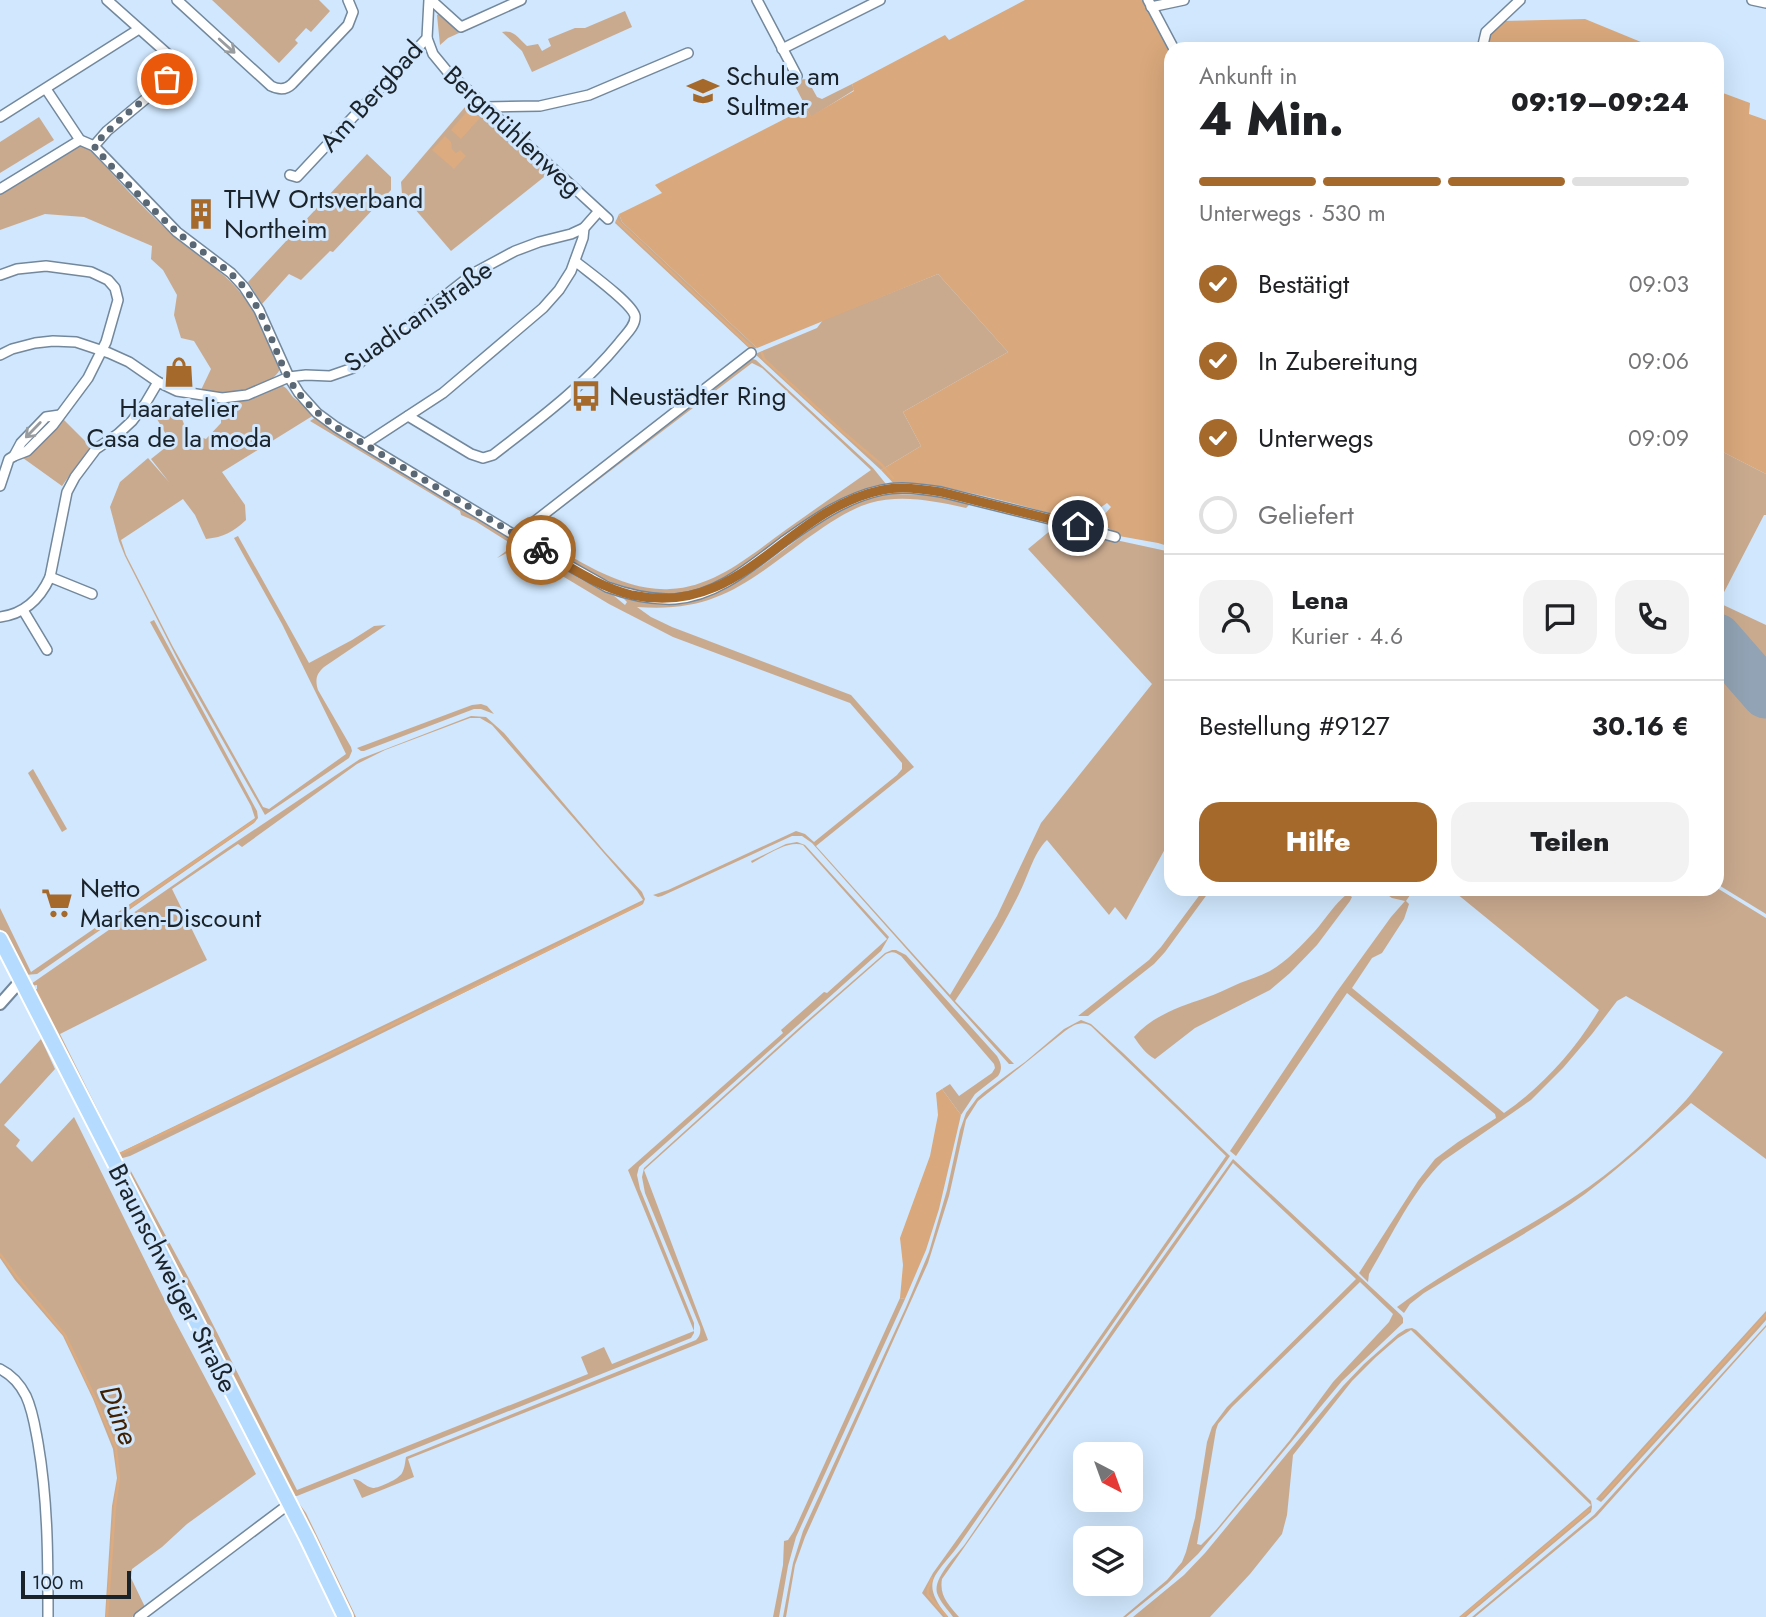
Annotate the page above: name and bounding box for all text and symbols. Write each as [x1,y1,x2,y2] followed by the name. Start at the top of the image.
[310,32,432,160] street label: Am Bergbad
[218,38,235,55] one-way arrow
[137,49,197,109] pin
[435,57,591,205] street label: Bergmühlenweg
[726,57,840,125] place label: Schule am Sultmer
[1199,59,1297,93] text: Ankunft in
[148,60,186,98] icon: bag
[686,74,720,108] school or university icon: Schule am Sultmer
[1511,83,1689,121] text: 09:19–09:24
[1199,86,1344,152] text: 4 Min.
[224,180,423,248] place label: THW Ortsverband Northeim
[1199,196,1386,230] text: Unterwegs · 530 m
[184,197,218,231] building icon: THW Ortsverband Northeim
[336,251,500,381] street label: Suadicanistraße
[1199,265,1237,303] icon: check
[1258,265,1349,303] text: Bestätigt
[1629,267,1689,301] text: 09:03
[1199,342,1237,380] icon: check
[1258,342,1418,380] text: In Zubereitung
[1628,344,1689,378] text: 09:06
[162,355,196,389] shop icon: Haaratelier Casa de la moda
[609,377,786,415] place label: Neustädter Ring
[569,379,603,413] bus stop icon: Neustädter Ring
[86,389,272,457] place label: Haaratelier Casa de la moda
[1199,419,1237,457] icon: check
[1258,419,1373,457] text: Unterwegs
[25,421,42,438] one-way arrow
[1628,421,1689,455] text: 09:09
[1048,496,1108,556] pin
[1258,496,1354,534] text: Geliefert
[1059,507,1097,545] icon: home
[506,515,576,585] courier
[522,531,560,569] icon: bike
[1199,580,1273,654] button: person
[1523,580,1597,654] button: chat
[1615,580,1689,654] button: phone
[1291,581,1349,619] text: Lena
[1291,619,1403,653] text: Kurier · 4.6
[1199,707,1390,745] text: Bestellung #9127
[1592,707,1689,745] text: 30.16 €
[1199,802,1437,882] button: Hilfe
[1451,802,1689,882] button: Teilen
[80,869,262,937] place label: Netto Marken-Discount
[40,886,74,920] supermarket icon: Netto Marken-Discount
[99,1157,247,1399] street label: Braunschweiger Straße
[89,1379,149,1451] water label: Düne
[1073,1442,1143,1512] north arrow
[1073,1442,1143,1596] map controls
[1073,1526,1143,1596] button: layers
[21,1568,131,1600] scale bar
[32,1569,84,1596] text: 100 m

